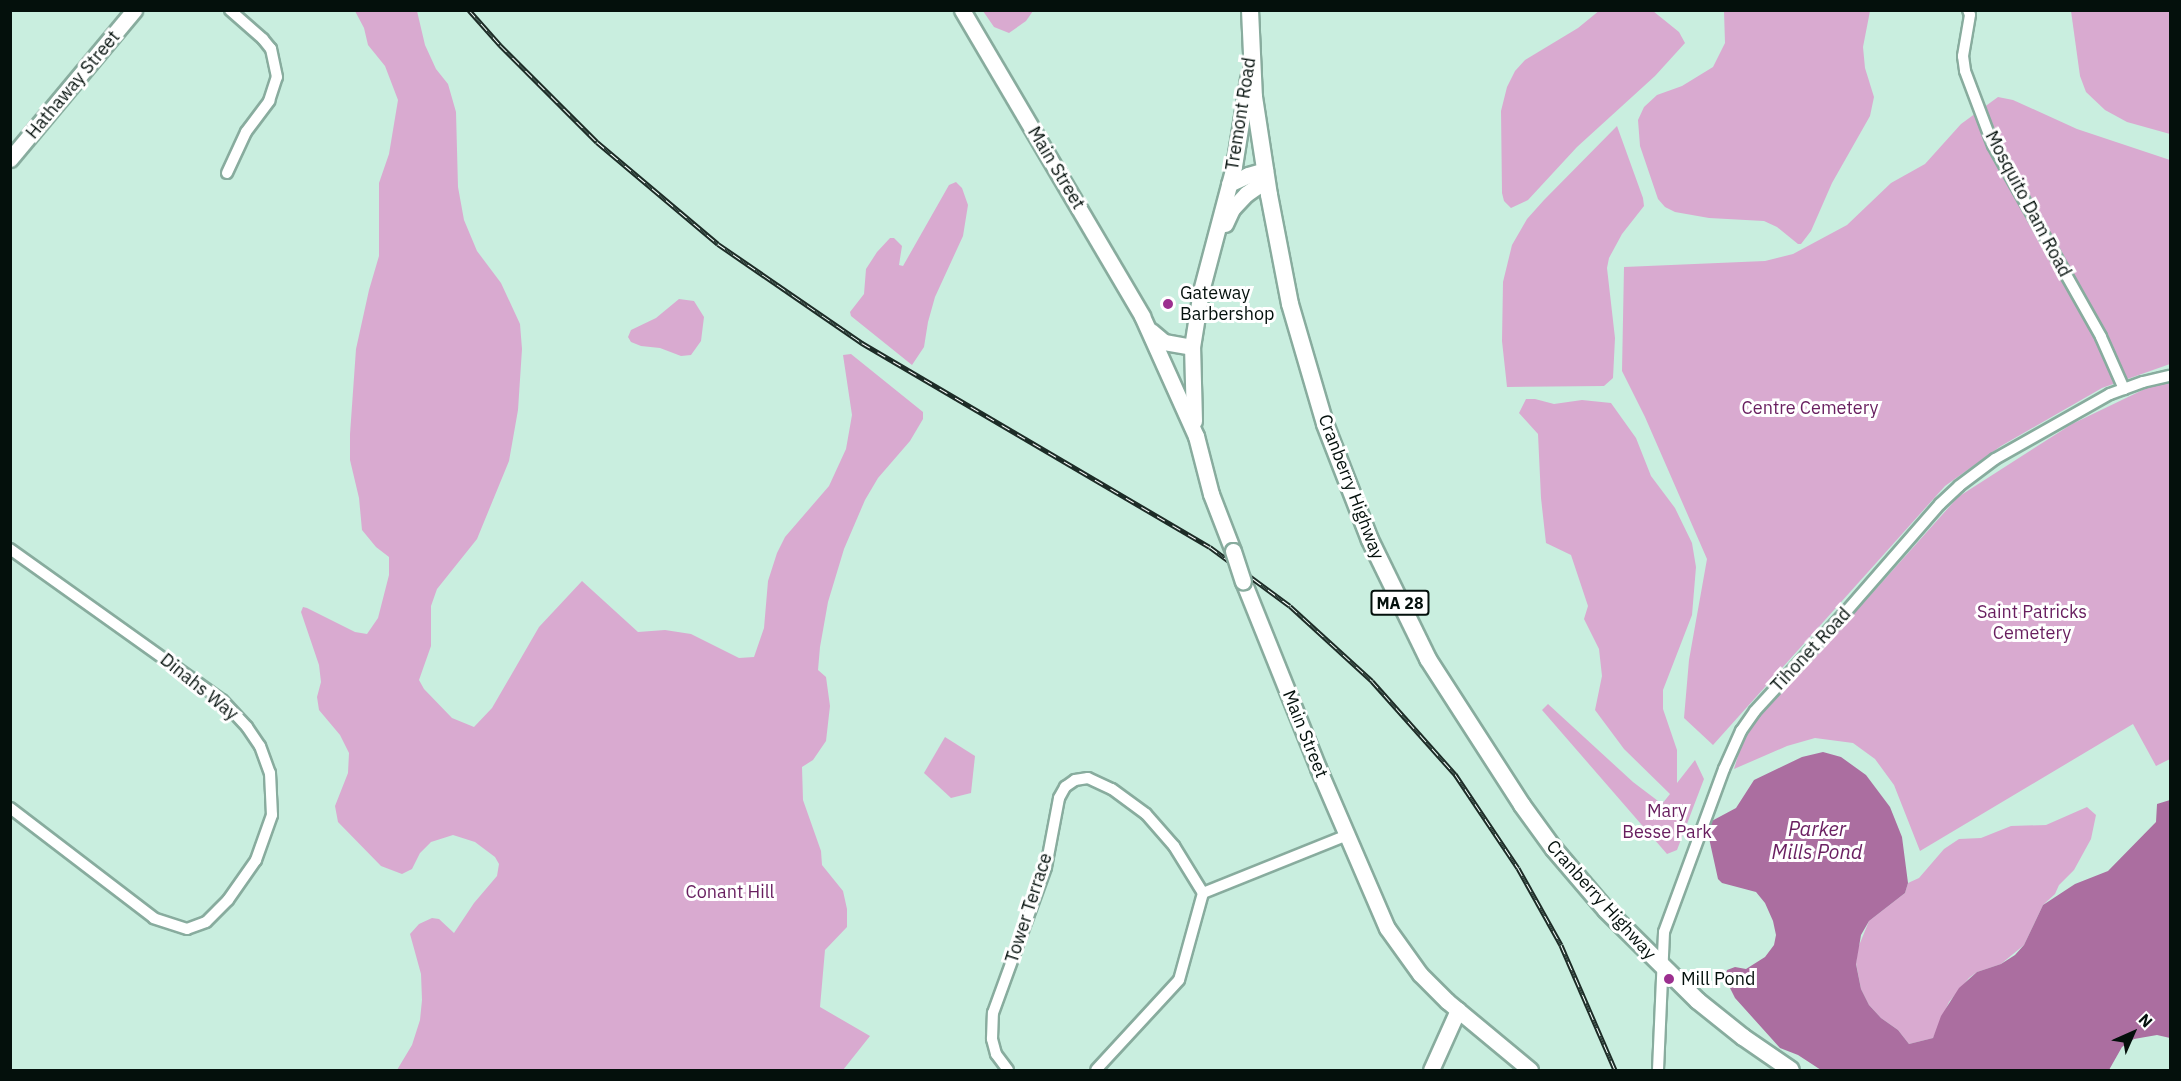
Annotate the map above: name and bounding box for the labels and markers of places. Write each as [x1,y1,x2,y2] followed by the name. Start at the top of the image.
[1180,283,1274,326] place label: Gateway Barbershop
[1161,297,1175,311] marker: Gateway Barbershop
[1681,968,1755,990] place label: Mill Pond
[1662,972,1676,986] marker: Mill Pond

